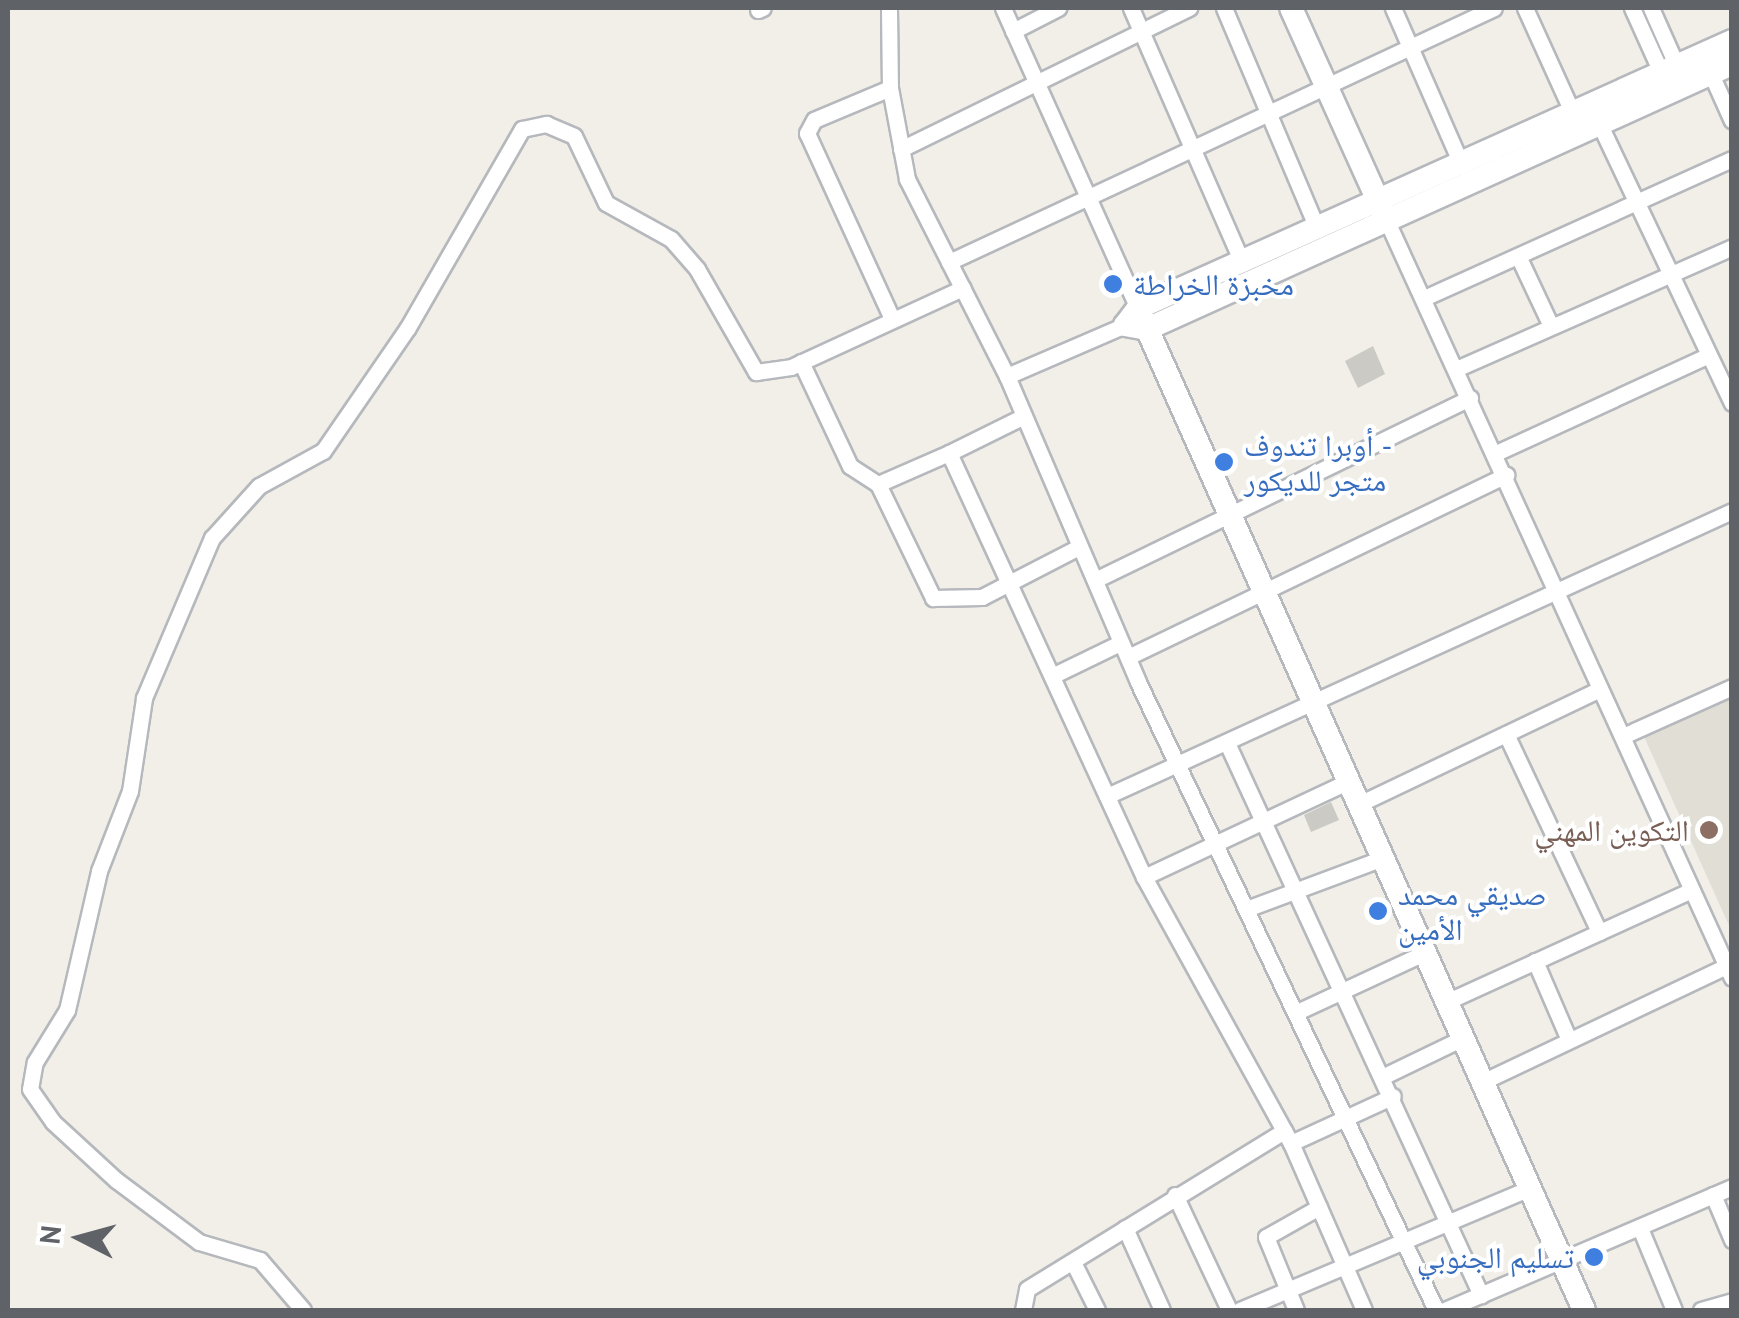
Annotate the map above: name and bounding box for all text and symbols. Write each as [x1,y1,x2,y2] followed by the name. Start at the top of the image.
[1133,266,1294,302] place label: مخبزة الخراطة
[1102,273,1124,295] marker: مخبزة الخراطة
[1244,427,1392,498] place label: أوبرا تندوف - متجر للديكور
[1213,451,1235,473] marker: أوبرا تندوف - متجر للديكور
[1534,812,1689,848] place label: التكوين المهني
[1698,819,1720,841] marker: التكوين المهني
[1398,876,1547,946] place label: صديقي محمد الأمين
[1367,900,1389,922] marker: صديقي محمد الأمين
[30,1188,130,1288] north arrow
[30,1224,69,1246] text: N
[1417,1239,1574,1275] place label: تسليم الجنوبي
[1583,1246,1605,1268] marker: تسليم الجنوبي

